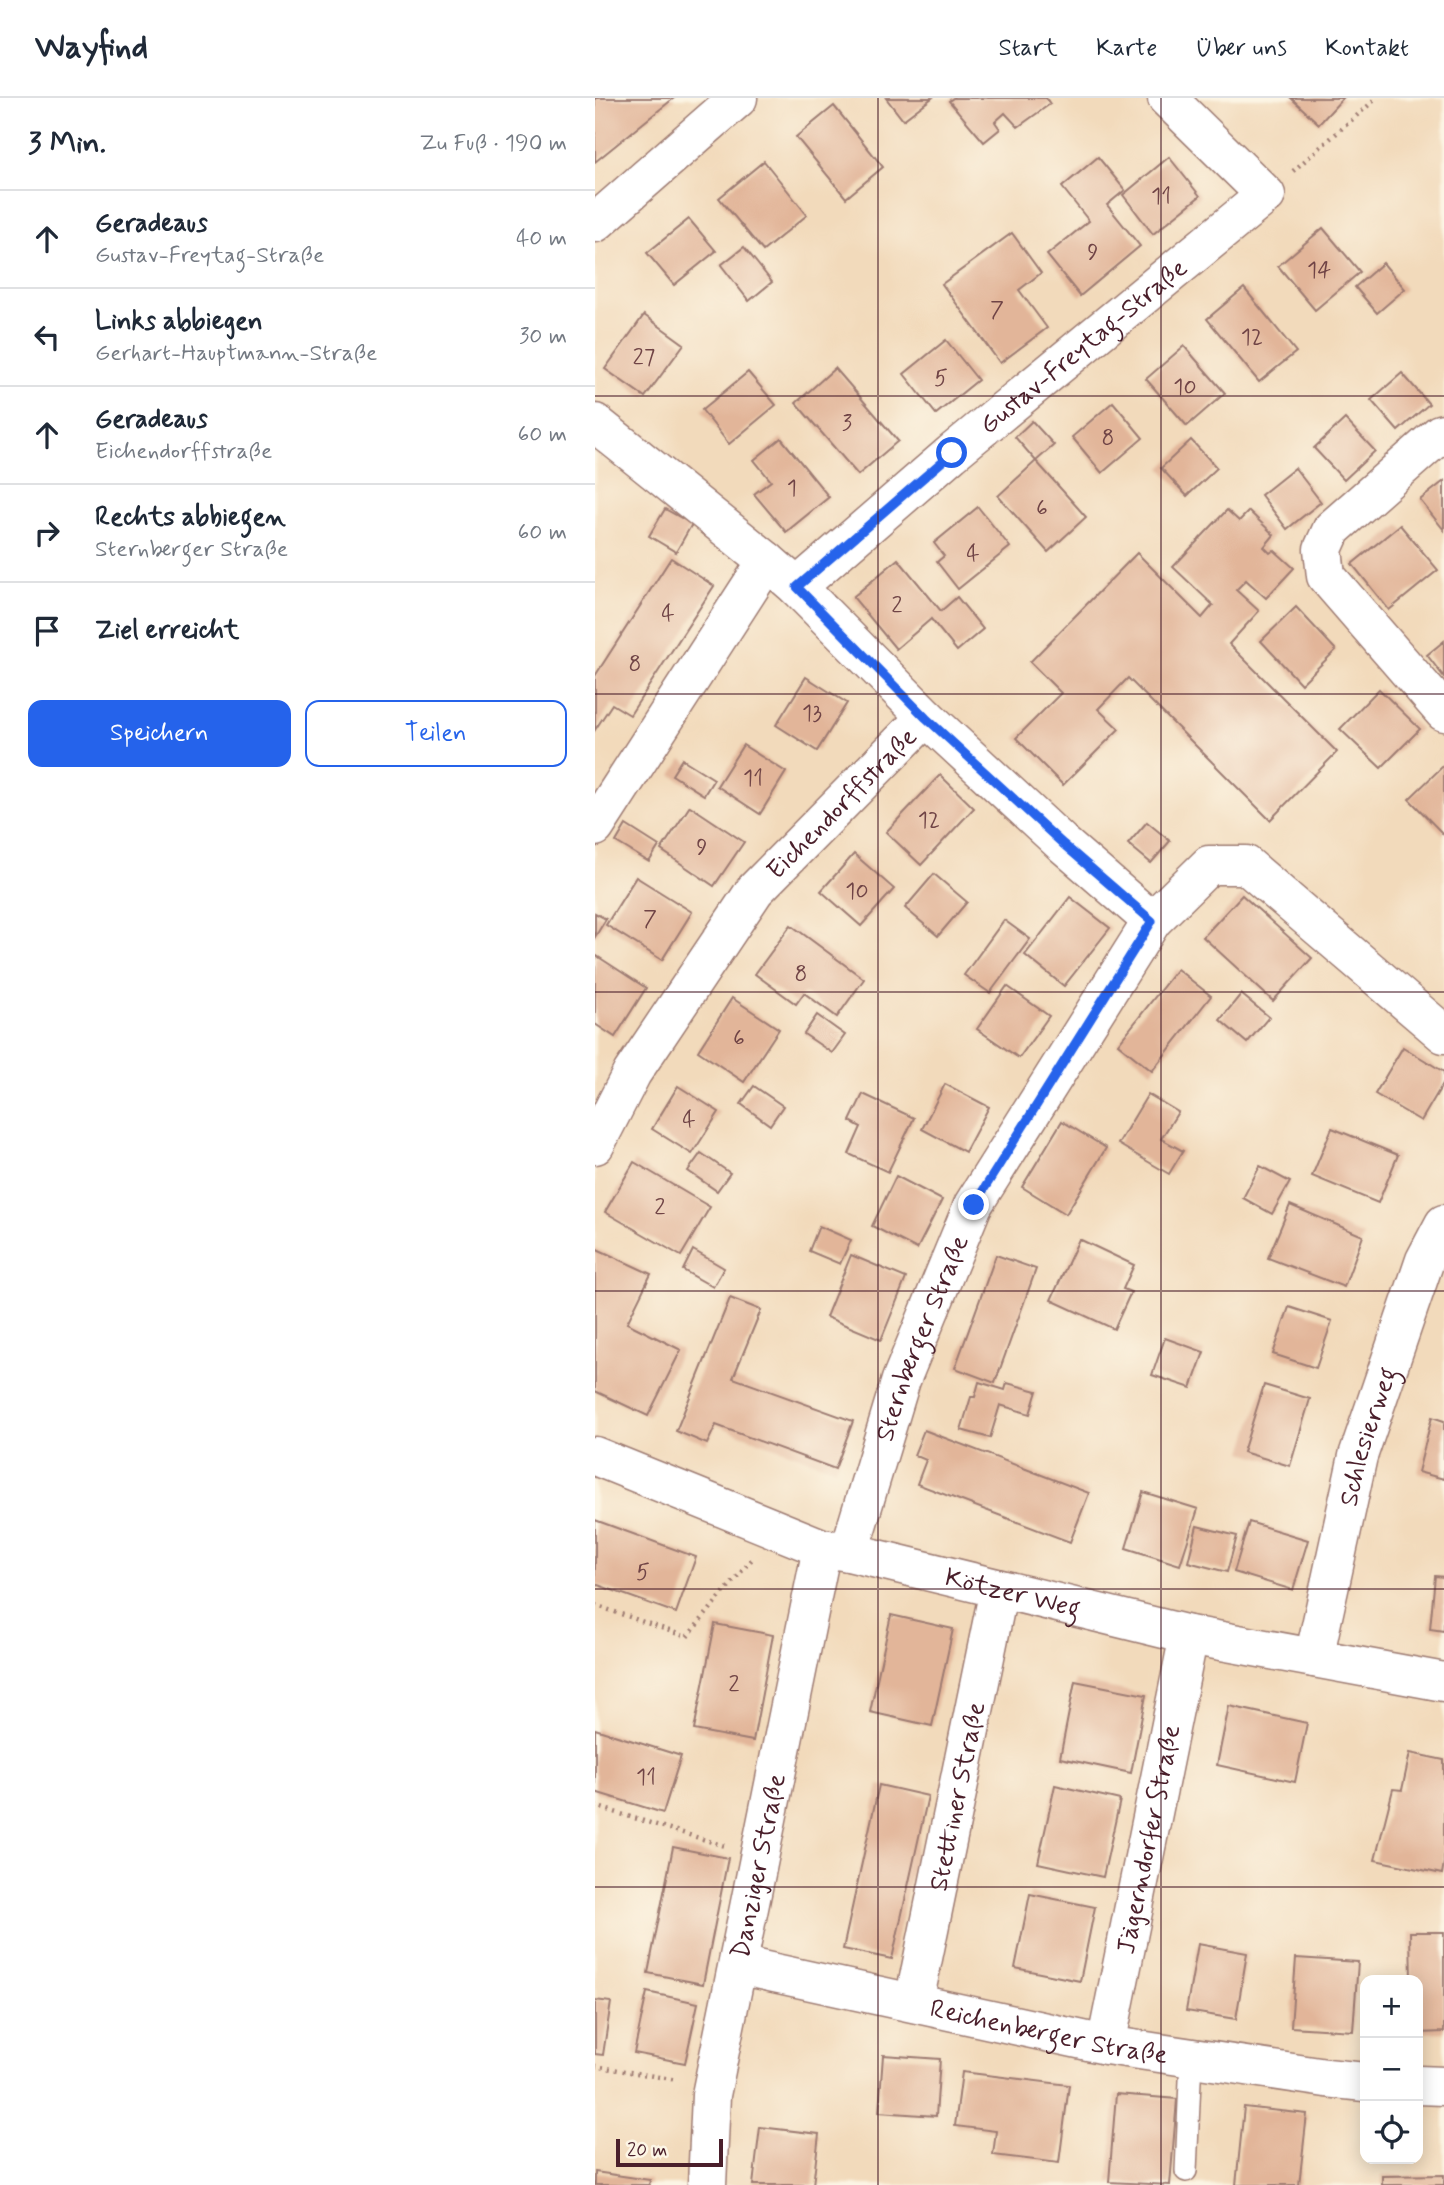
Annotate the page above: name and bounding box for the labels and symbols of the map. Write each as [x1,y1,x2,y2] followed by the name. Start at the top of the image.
[1151,182,1171,212] house number: 11
[1087,238,1099,268] house number: 9
[973,252,1195,443] street label: Gustav-Freytag-Straße
[1307,256,1331,286] house number: 14
[990,296,1004,326] house number: 7
[1241,323,1263,353] house number: 12
[633,343,655,373] house number: 27
[934,364,948,394] house number: 5
[1173,373,1197,403] house number: 10
[842,409,852,439] house number: 3
[1102,424,1114,454] house number: 8
[936,437,967,468] route start
[787,474,797,504] house number: 1
[1036,494,1048,524] house number: 6
[966,539,980,569] house number: 4
[891,591,903,621] house number: 2
[661,599,675,629] house number: 4
[629,650,641,680] house number: 8
[802,699,822,729] house number: 13
[760,721,925,887] street label: Eichendorffstraße
[743,764,763,794] house number: 11
[918,806,940,836] house number: 12
[696,833,708,863] house number: 9
[845,877,869,907] house number: 10
[643,905,657,935] house number: 7
[795,960,807,990] house number: 8
[733,1024,745,1054] house number: 6
[682,1105,696,1135] house number: 4
[958,1189,989,1220] route end
[654,1193,666,1223] house number: 2
[868,1230,978,1446] street label: Sternberger Straße
[1333,1363,1409,1510] street label: Schlesierweg
[636,1558,650,1588] house number: 5
[941,1561,1084,1630] street label: Kötzer Weg
[728,1670,740,1700] house number: 2
[922,1699,994,1894] street label: Stettiner Straße
[1110,1722,1189,1957] street label: Jägerndorfer Straße
[636,1763,656,1793] house number: 11
[724,1771,795,1961] street label: Danziger Straße
[927,1992,1170,2073] street label: Reichenberger Straße
[616,2136,723,2168] scale bar

